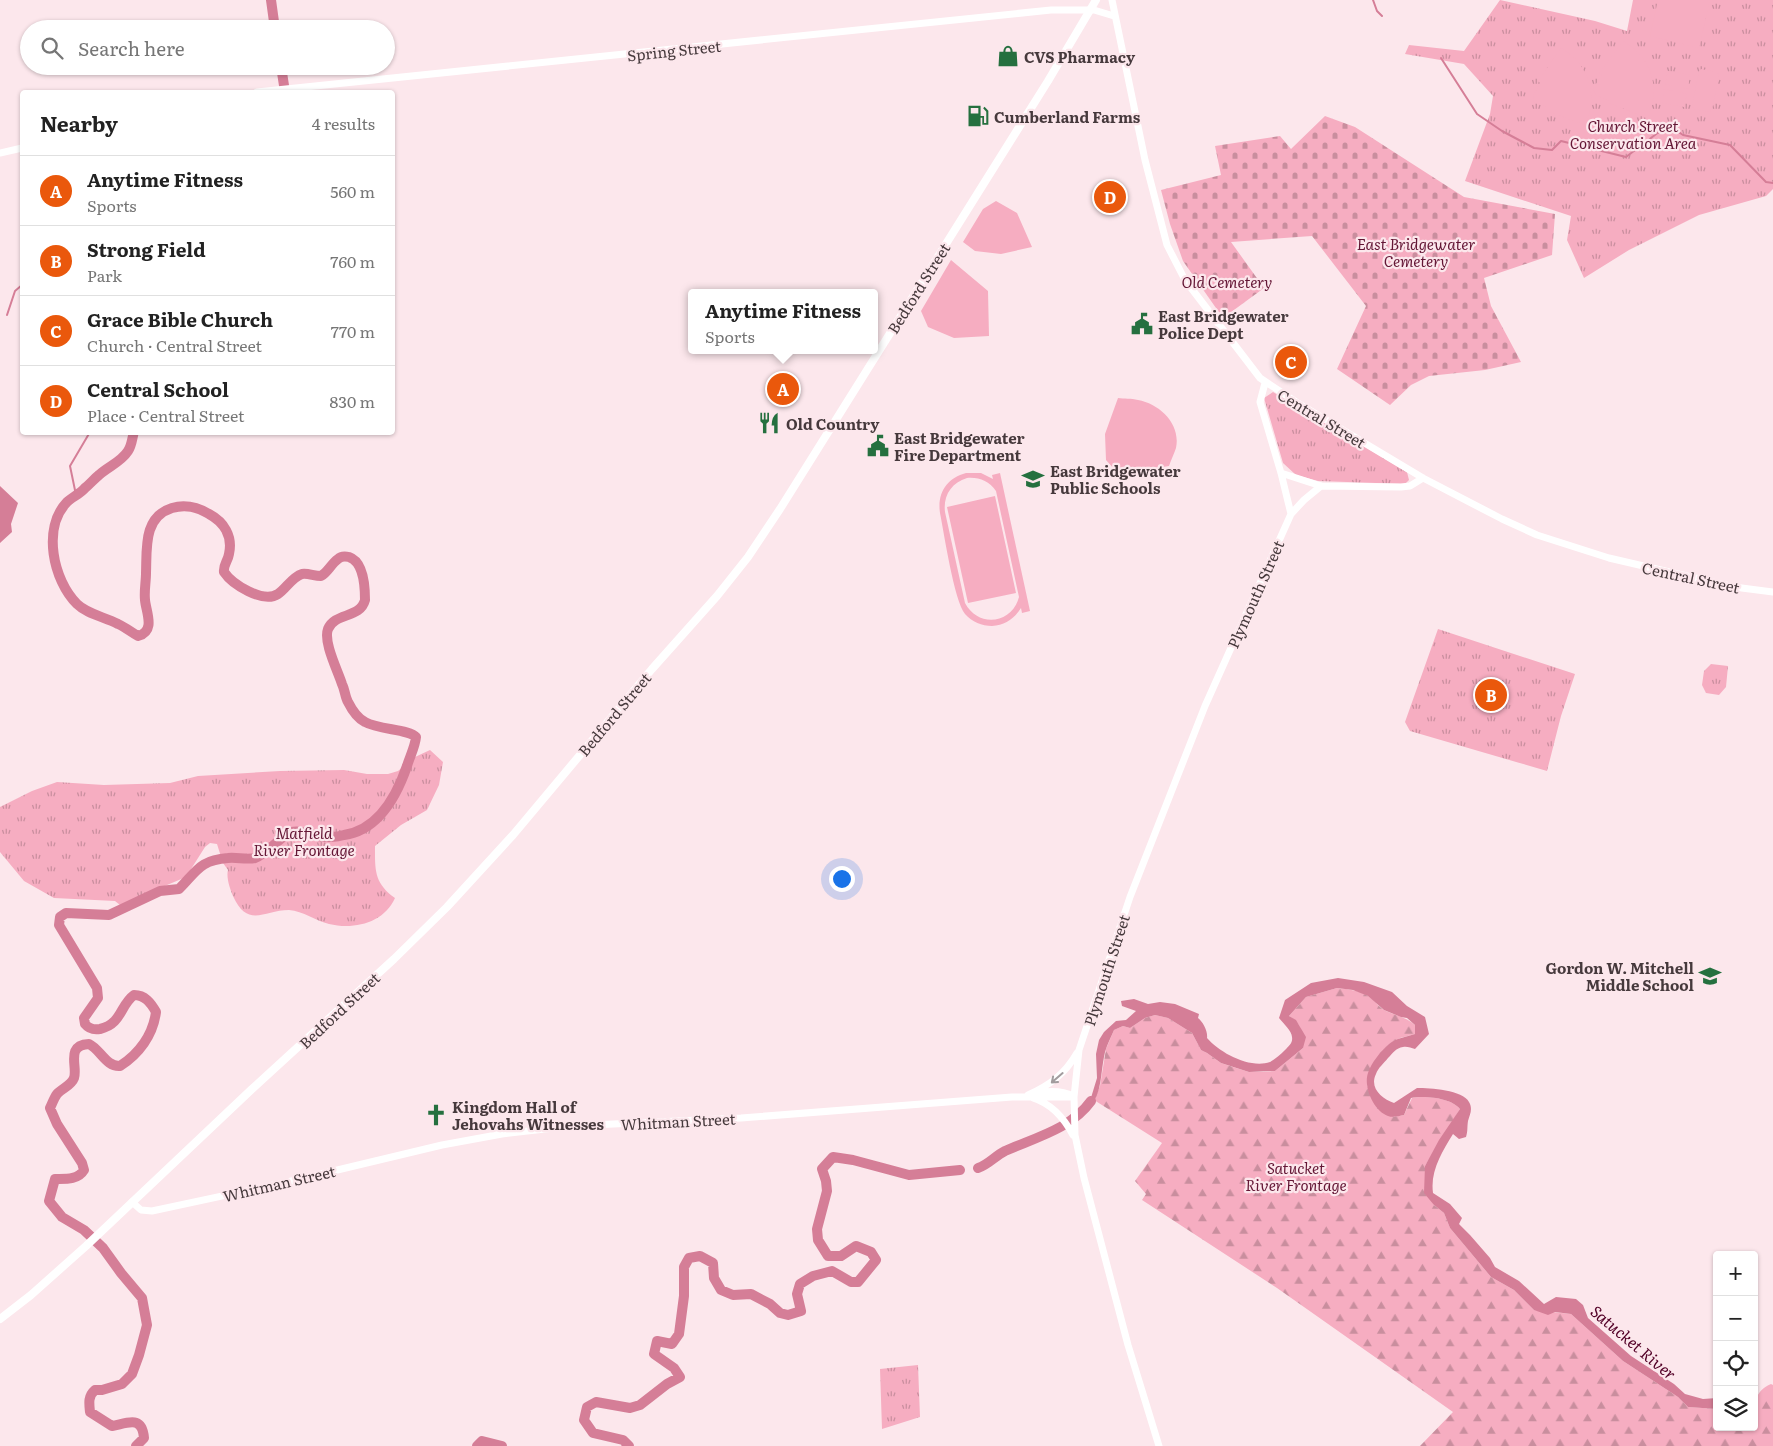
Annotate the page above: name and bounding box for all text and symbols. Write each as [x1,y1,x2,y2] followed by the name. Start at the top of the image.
[20,20,395,75] search box
[38,34,66,62] icon: search
[78,34,185,62] text: Search here
[626,34,722,66] street label: Spring Street
[995,43,1021,69] shop icon: CVS Pharmacy
[1024,45,1136,68] place label: CVS Pharmacy
[965,103,991,129] fuel station icon: Cumberland Farms
[994,105,1141,128] place label: Cumberland Farms
[40,107,118,138] text: Nearby
[312,111,375,135] text: 4 results
[1570,114,1697,154] park label: Church Street Conservation Area
[87,165,243,193] text: Anytime Fitness
[1094,178,1126,216] pin: D
[50,179,62,203] text: A
[330,179,375,203] text: 560 m
[87,193,137,217] text: Sports
[1357,232,1475,272] park label: East Bridgewater Cemetery
[87,235,206,263] text: Strong Field
[881,238,955,338] street label: Bedford Street
[50,249,62,273] text: B
[330,249,375,273] text: 760 m
[87,263,122,287] text: Park
[1182,270,1272,293] park label: Old Cemetery
[688,289,878,354] popup
[705,296,861,324] text: Anytime Fitness
[1158,304,1289,344] place label: East Bridgewater Police Dept
[87,305,273,333] text: Grace Bible Church
[1129,311,1155,337] public building icon: East Bridgewater Police Dept
[50,319,62,343] text: C
[331,319,375,343] text: 770 m
[705,324,755,348] text: Sports
[87,333,262,357] text: Church · Central Street
[1275,343,1307,381] pin: C
[767,370,799,408] pin: A
[87,375,229,403] text: Central School
[1273,383,1371,453] street label: Central Street
[50,389,62,413] text: D
[330,389,375,413] text: 830 m
[87,403,245,427] text: Place · Central Street
[756,410,782,436] restaurant icon: Old Country
[786,412,880,435] place label: Old Country
[894,426,1025,466] place label: East Bridgewater Fire Department
[865,433,891,459] public building icon: East Bridgewater Fire Department
[1050,459,1181,499] place label: East Bridgewater Public Schools
[1020,466,1046,492] school or university icon: East Bridgewater Public Schools
[1221,536,1289,652] street label: Plymouth Street
[1640,555,1742,599] street label: Central Street
[572,667,656,761] street label: Bedford Street
[1475,676,1507,714] pin: B
[253,821,355,861] park label: Matfield River Frontage
[829,866,855,892] your location
[1077,911,1135,1029] street label: Plymouth Street
[1545,956,1695,996] place label: Gordon W. Mitchell Middle School
[1697,963,1723,989] school or university icon: Gordon W. Mitchell Middle School
[293,966,385,1054] street label: Bedford Street
[1050,1072,1063,1084] one-way arrow
[452,1095,604,1135] place label: Kingdom Hall of Jehovahs Witnesses
[423,1102,449,1128] church icon: Kingdom Hall of Jehovahs Witnesses
[620,1107,736,1135] street label: Whitman Street
[1245,1156,1347,1196] park label: Satucket River Frontage
[220,1159,338,1207] street label: Whitman Street
[1713,1251,1758,1431] map controls
[1713,1251,1758,1296] button: +
[1713,1296,1758,1341] button: −
[1586,1299,1682,1385] water label: Satucket River
[1713,1341,1758,1386] button: locate
[1713,1386,1758,1431] button: layers

